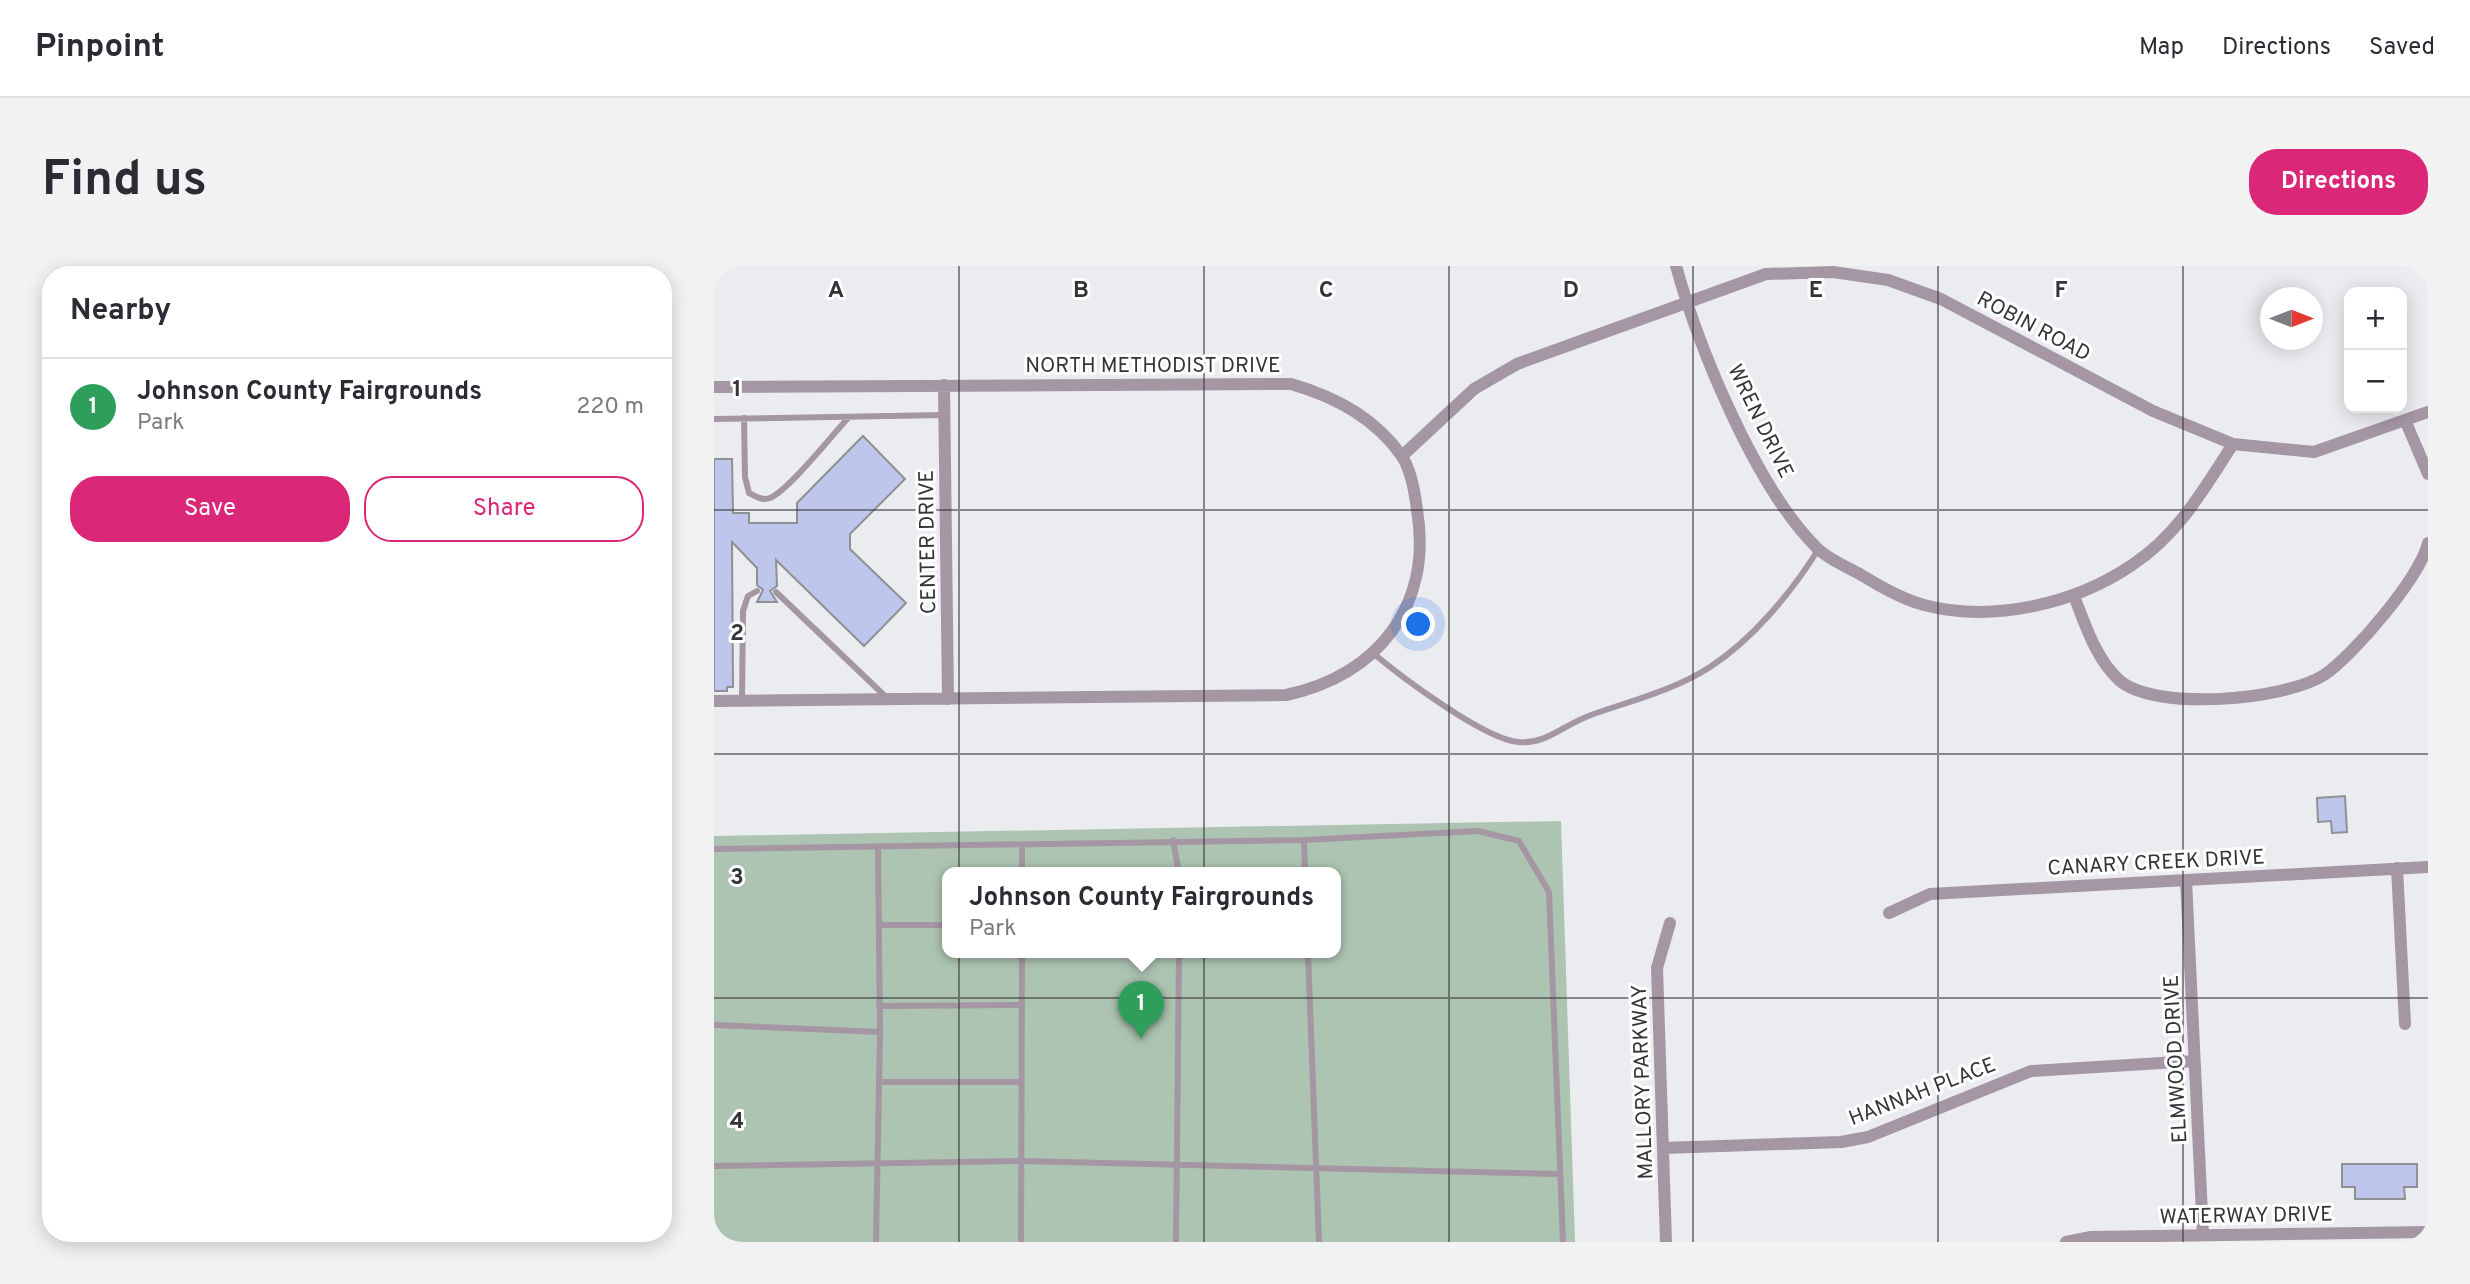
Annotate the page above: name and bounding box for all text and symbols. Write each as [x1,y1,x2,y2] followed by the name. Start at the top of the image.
[35,27,164,69] text: Pinpoint
[2139,33,2184,63] text: Map
[2222,33,2331,63] text: Directions
[2369,33,2435,63] text: Saved
[2249,149,2428,215] button: Directions
[42,151,207,213] text: Find us
[828,277,844,306] text: A
[1073,277,1089,306] text: B
[1319,277,1333,306] text: C
[1563,277,1579,306] text: D
[1809,277,1823,306] text: E
[2054,277,2068,306] text: F
[1972,286,2095,369] street label: ROBIN ROAD
[2260,287,2323,350] north arrow
[2344,287,2407,413] map controls
[2344,287,2407,350] button: +
[70,293,171,330] text: Nearby
[2344,350,2407,413] button: −
[1025,353,1281,380] street label: NORTH METHODIST DRIVE
[1720,360,1799,483] street label: WREN DRIVE
[137,376,482,409] text: Johnson County Fairgrounds
[732,376,742,405] text: 1
[88,393,98,422] text: 1
[576,393,644,422] text: 220 m
[137,409,184,438] text: Park
[914,470,943,614] street label: CENTER DRIVE
[70,476,350,542] button: Save
[364,476,644,542] button: Share
[1401,607,1435,641] your location
[730,620,744,649] text: 2
[2047,844,2265,883] street label: CANARY CREEK DRIVE
[730,864,744,893] text: 3
[942,867,1341,958] popup
[969,882,1314,915] text: Johnson County Fairgrounds
[969,915,1016,944] text: Park
[2159,974,2194,1144] street label: ELMWOOD DRIVE
[1118,981,1164,1039] pin: 1
[1627,984,1660,1180] street label: MALLORY PARKWAY
[1845,1052,2000,1133] street label: HANNAH PLACE
[730,1108,744,1137] text: 4
[2159,1201,2333,1232] street label: WATERWAY DRIVE

